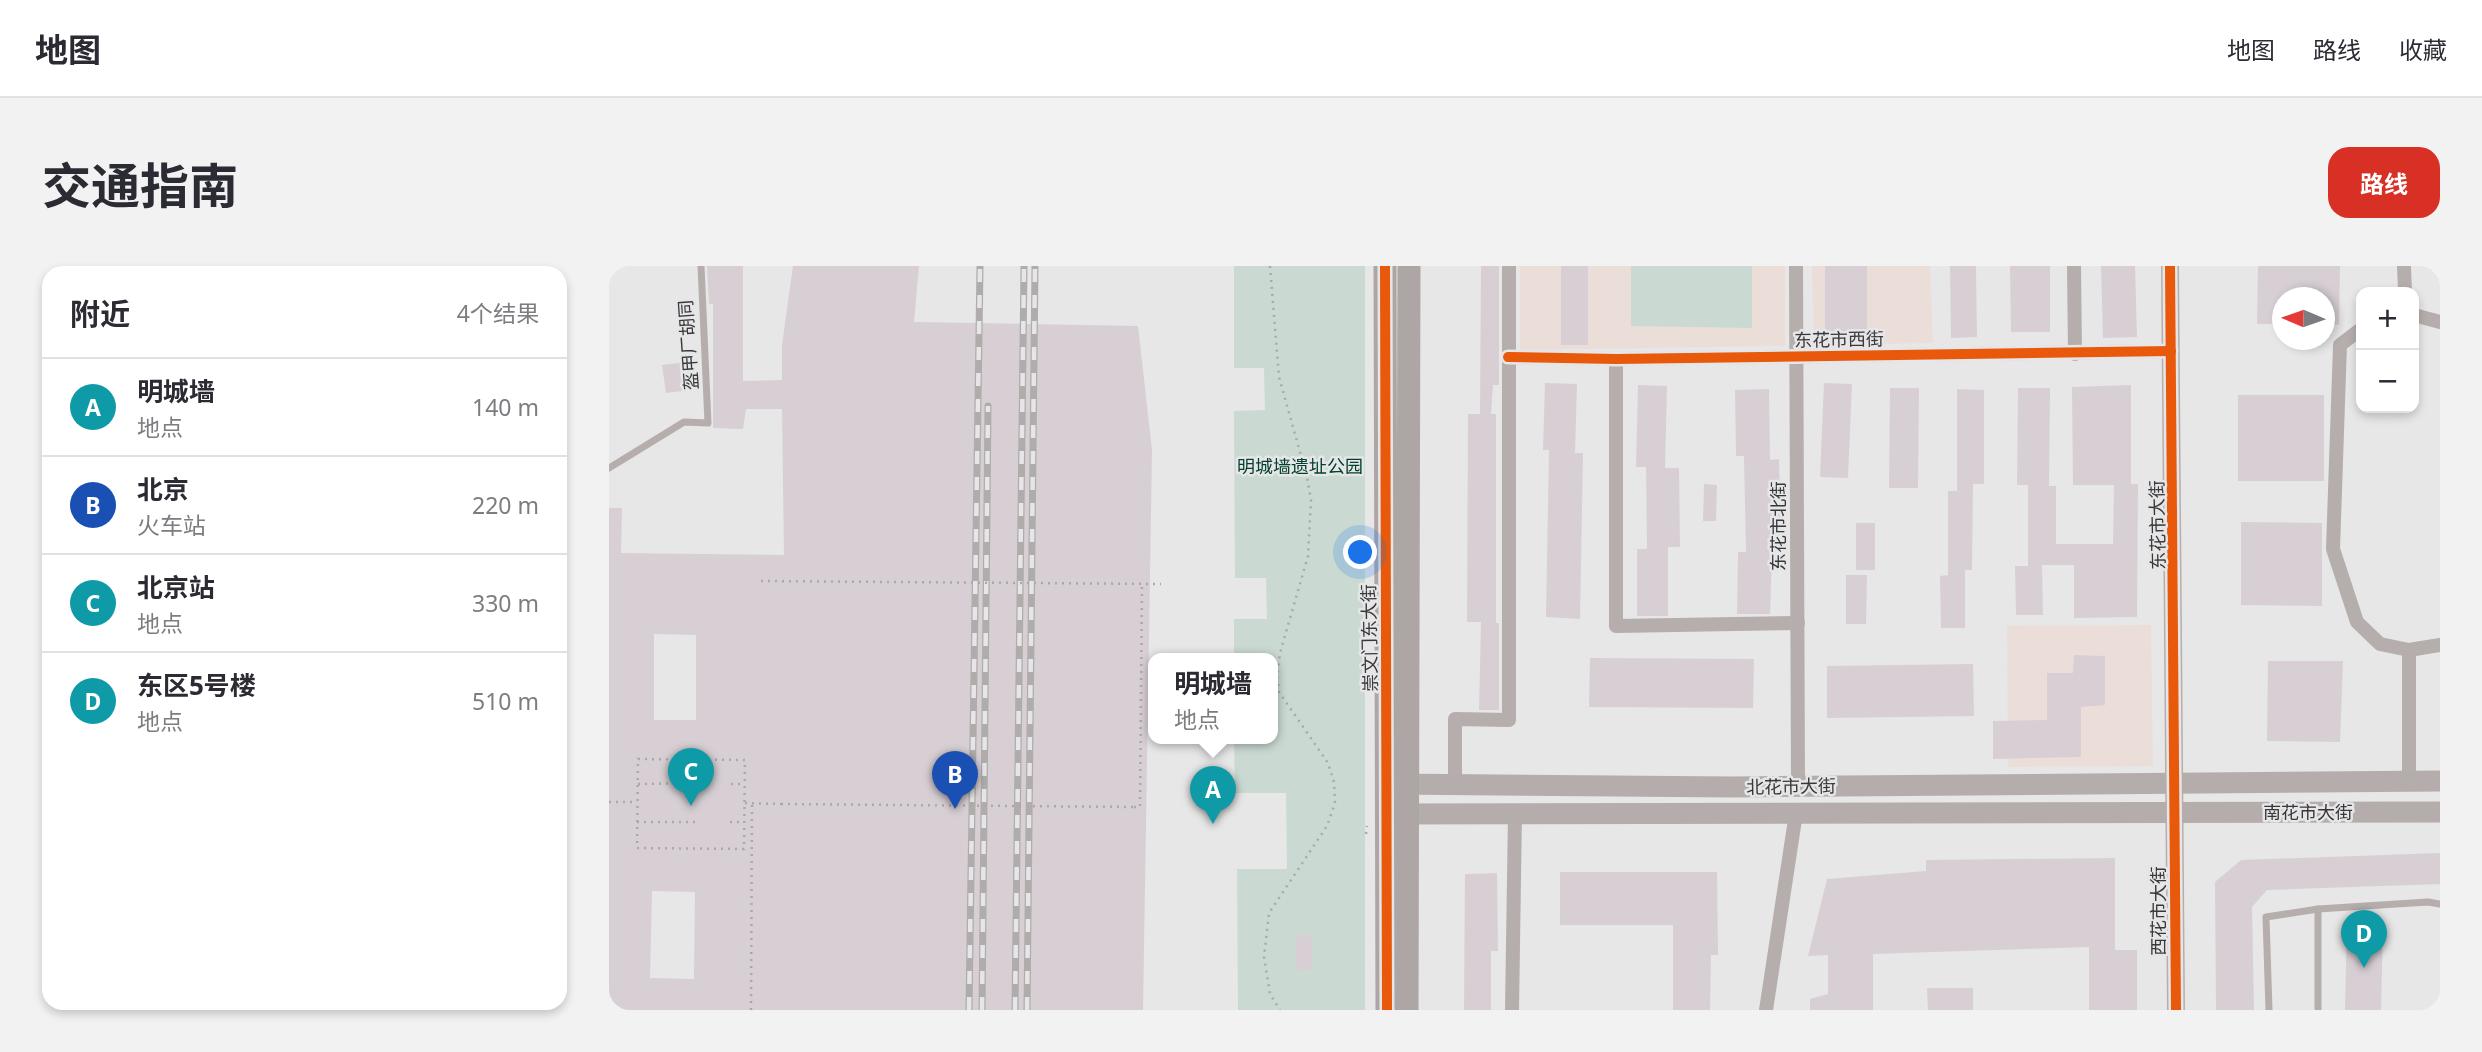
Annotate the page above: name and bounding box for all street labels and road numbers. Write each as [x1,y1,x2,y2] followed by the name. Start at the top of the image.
[673,299,703,391] street label: 盔甲厂胡同
[1794,326,1884,352] street label: 东花市西街
[2144,480,2170,570] street label: 东花市大街
[1766,481,1790,571] street label: 东花市北街
[1356,584,1382,692] street label: 崇文门东大街
[1746,773,1836,799] street label: 北花市大街
[2263,800,2353,824] street label: 南花市大街
[2146,866,2170,956] street label: 西花市大街

